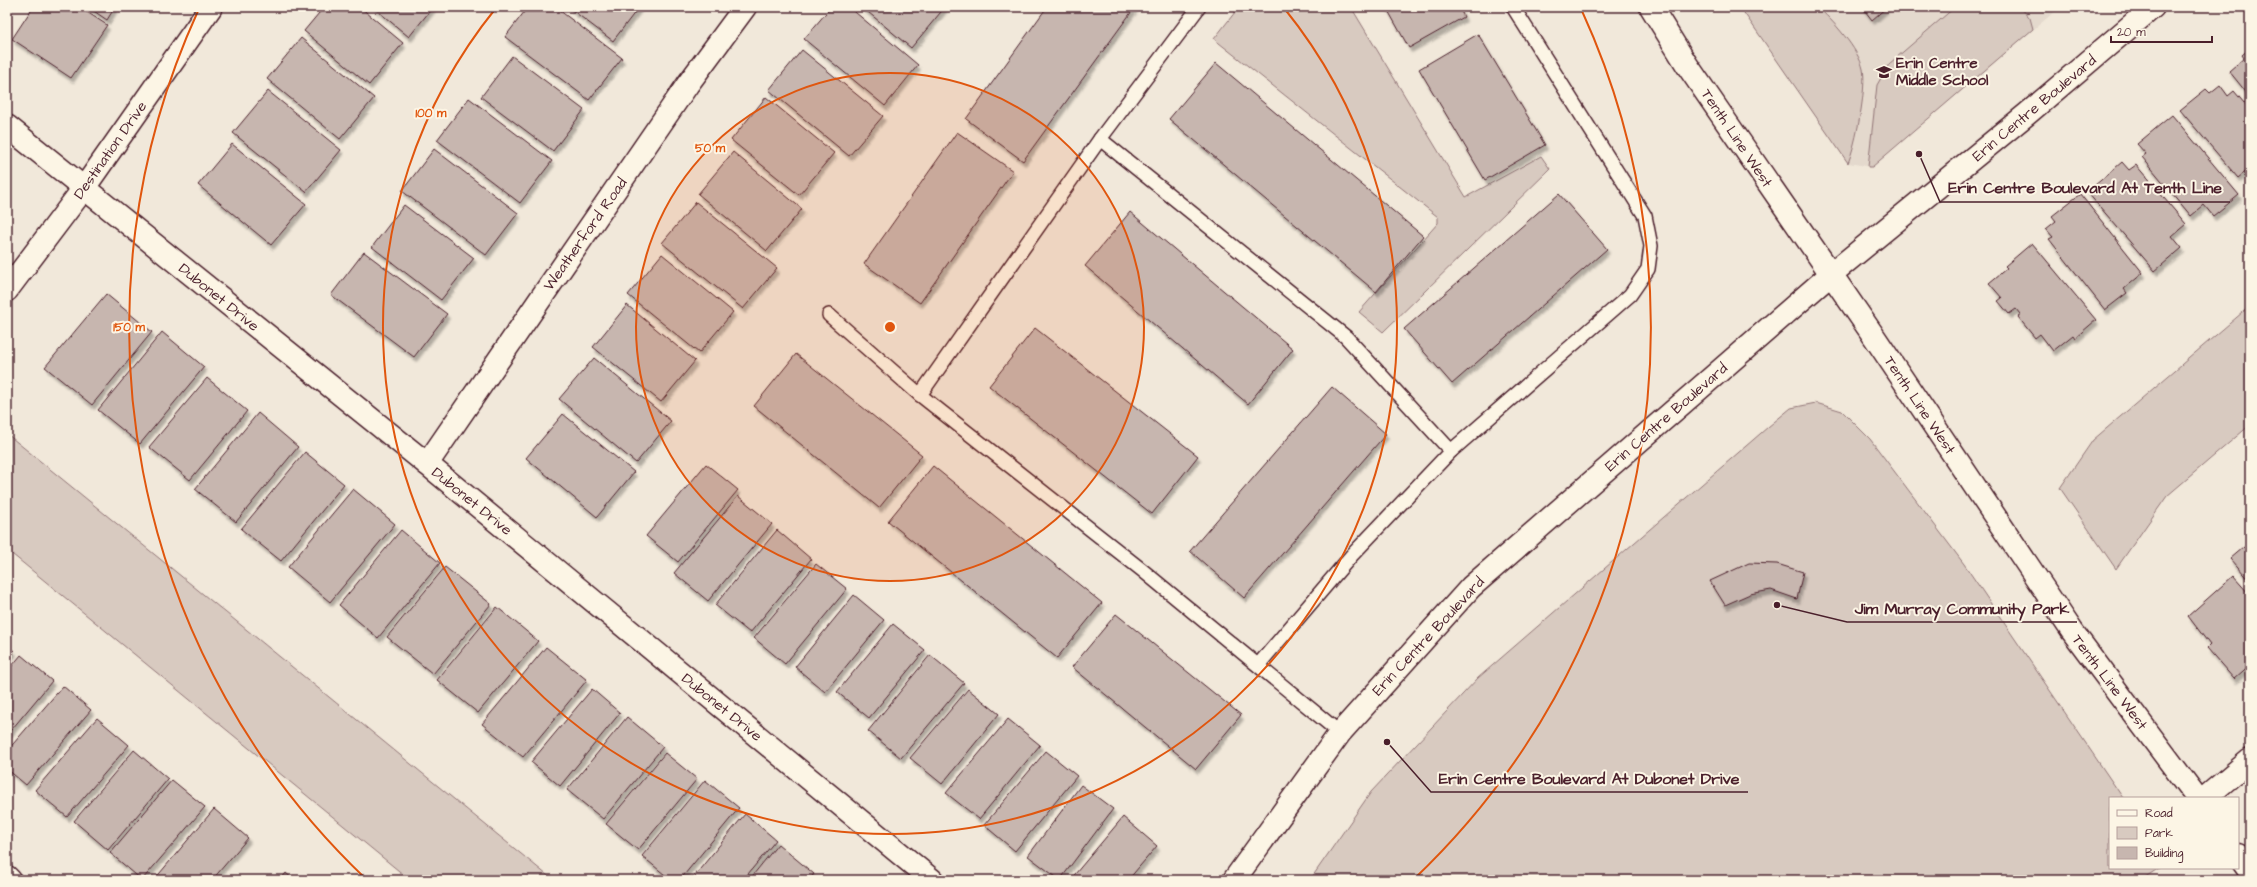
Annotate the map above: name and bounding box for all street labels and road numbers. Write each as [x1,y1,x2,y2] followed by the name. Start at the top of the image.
[1968,50,2101,167] street label: Erin Centre Boulevard
[1696,85,1777,192] street label: Tenth Line West
[69,97,152,204] street label: Destination Drive
[539,173,632,295] street label: Weatherford Road
[174,258,263,336] street label: Dubonet Drive
[1879,352,1960,459] street label: Tenth Line West
[1600,358,1732,477] street label: Erin Centre Boulevard
[427,462,516,540] street label: Dubonet Drive
[1367,572,1490,701] street label: Erin Centre Boulevard
[2067,630,2152,734] street label: Tenth Line West
[677,668,766,746] street label: Dubonet Drive

